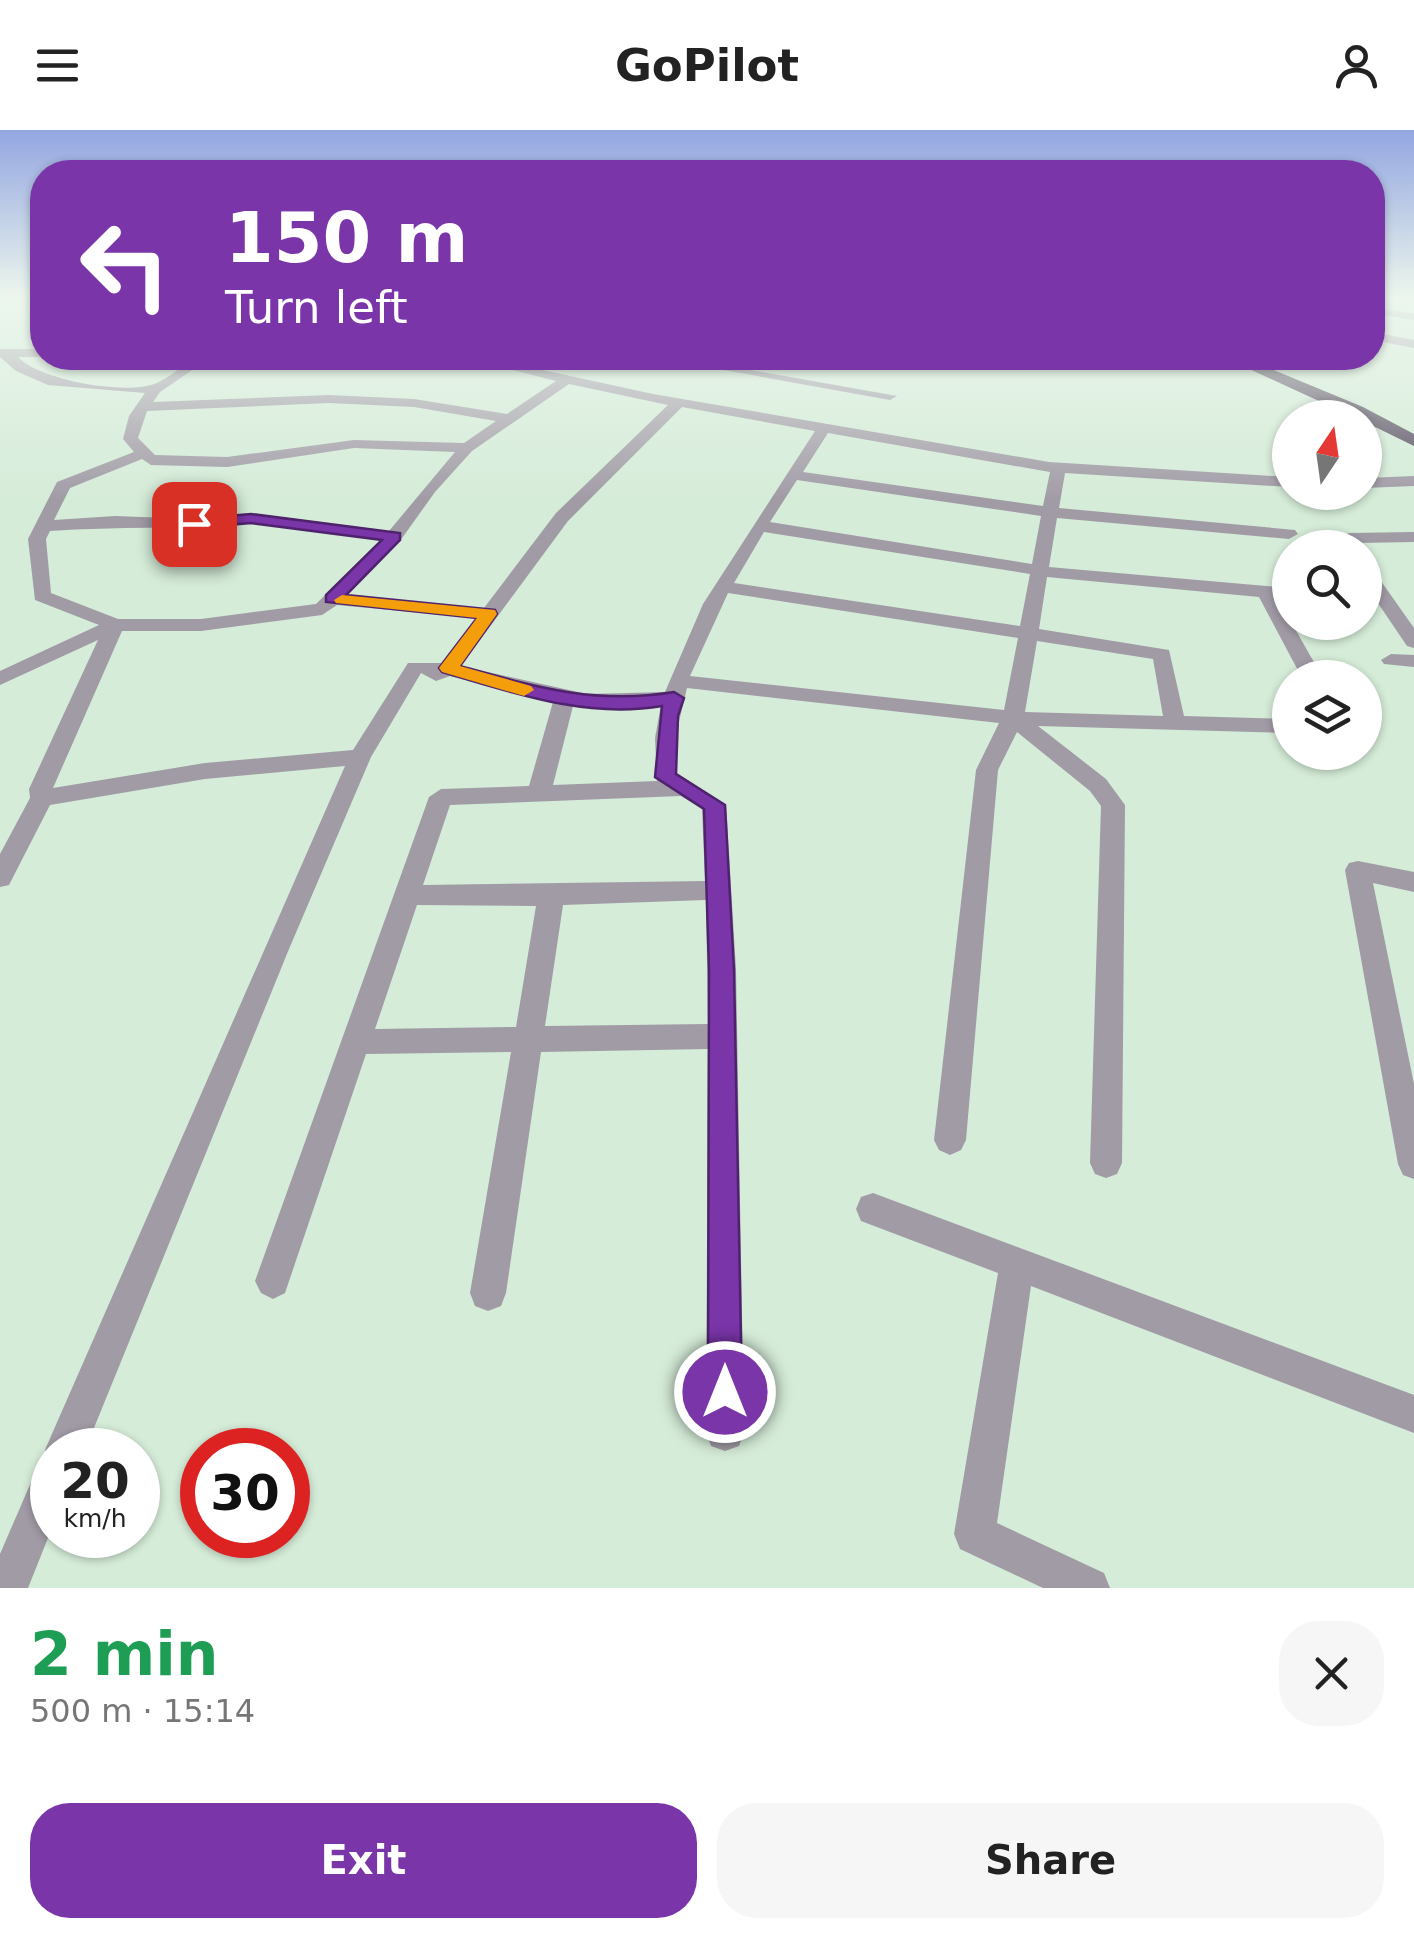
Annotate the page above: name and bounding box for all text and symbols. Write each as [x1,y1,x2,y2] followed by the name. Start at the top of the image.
[30,38,85,93] icon: menu
[1329,38,1384,93] icon: person
[615,39,799,92] text: GoPilot
[225,197,468,279] text: 150 m
[60,200,190,330] icon: left
[225,281,408,334] text: Turn left
[1272,400,1382,510] north arrow
[1272,400,1382,770] map controls
[152,482,237,567] pin
[167,497,222,552] icon: arrive
[1272,530,1382,640] button: search
[1272,660,1382,770] button: layers
[673,1340,777,1444] position arrow
[180,1428,310,1558] speed limit sign: 30
[60,1452,130,1510] text: 20
[63,1504,127,1533] text: km/h
[30,1619,218,1689] text: 2 min
[1279,1621,1384,1726] button: close
[30,1692,255,1730] text: 500 m · 15:14
[30,1803,697,1918] button: Exit
[717,1803,1384,1918] button: Share

